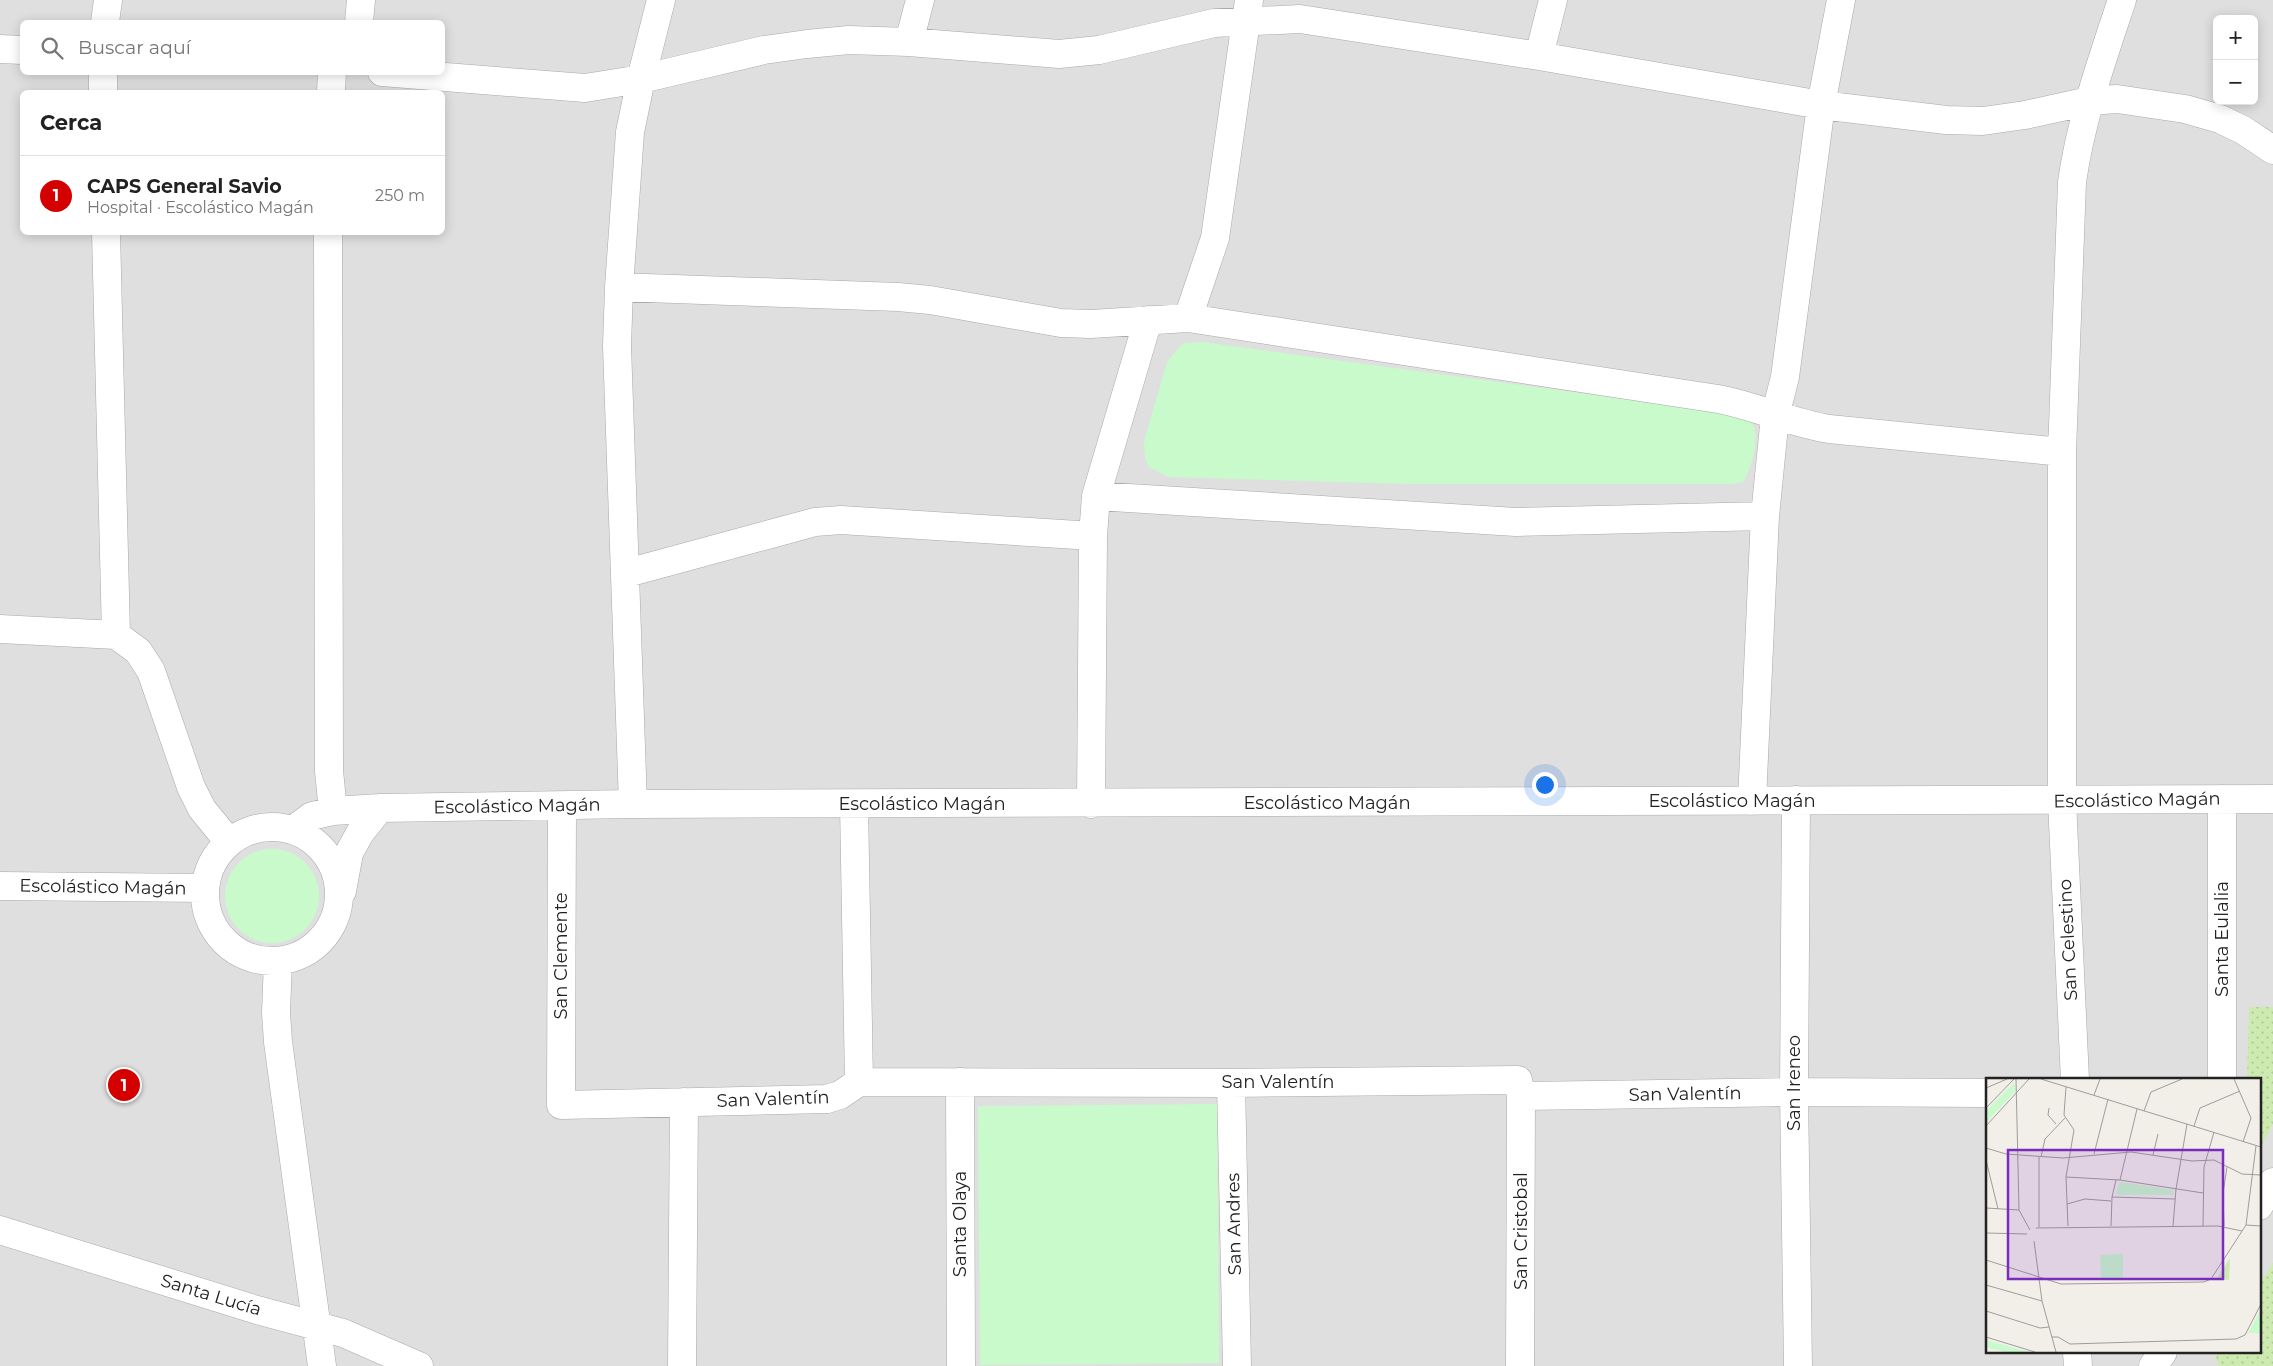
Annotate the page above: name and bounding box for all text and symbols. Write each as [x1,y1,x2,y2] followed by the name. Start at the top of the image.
[2213,15,2258,105] map controls
[2213,15,2258,60] button: +
[20,20,445,75] search box
[38,34,66,62] icon: search
[78,36,191,59] text: Buscar aquí
[2213,60,2258,105] button: −
[40,110,102,135] text: Cerca
[87,175,282,198] text: CAPS General Savio
[53,186,59,205] text: 1
[375,186,425,205] text: 250 m
[87,198,314,217] text: Hospital · Escolástico Magán
[1532,772,1558,798] your location
[2053,788,2221,812] street label: Escolástico Magán
[1648,790,1816,812] street label: Escolástico Magán
[1243,792,1411,814] street label: Escolástico Magán
[838,793,1006,815] street label: Escolástico Magán
[433,794,601,818] street label: Escolástico Magán
[19,875,187,899] street label: Escolástico Magán
[2054,879,2082,1001] street label: San Celestino
[2211,881,2233,997] street label: Santa Eulalia
[550,892,572,1020] street label: San Clemente
[1783,1035,1805,1131] street label: San Ireneo
[108,1066,140,1104] pin: 1
[1222,1071,1334,1093] street label: San Valentín
[1986,1078,2260,1354] inset map
[1628,1082,1742,1106] street label: San Valentín
[716,1086,830,1112] street label: San Valentín
[949,1171,971,1277] street label: Santa Olaya
[1222,1172,1246,1275] street label: San Andres
[1510,1172,1532,1290] street label: San Cristobal
[158,1269,264,1321] street label: Santa Lucía

